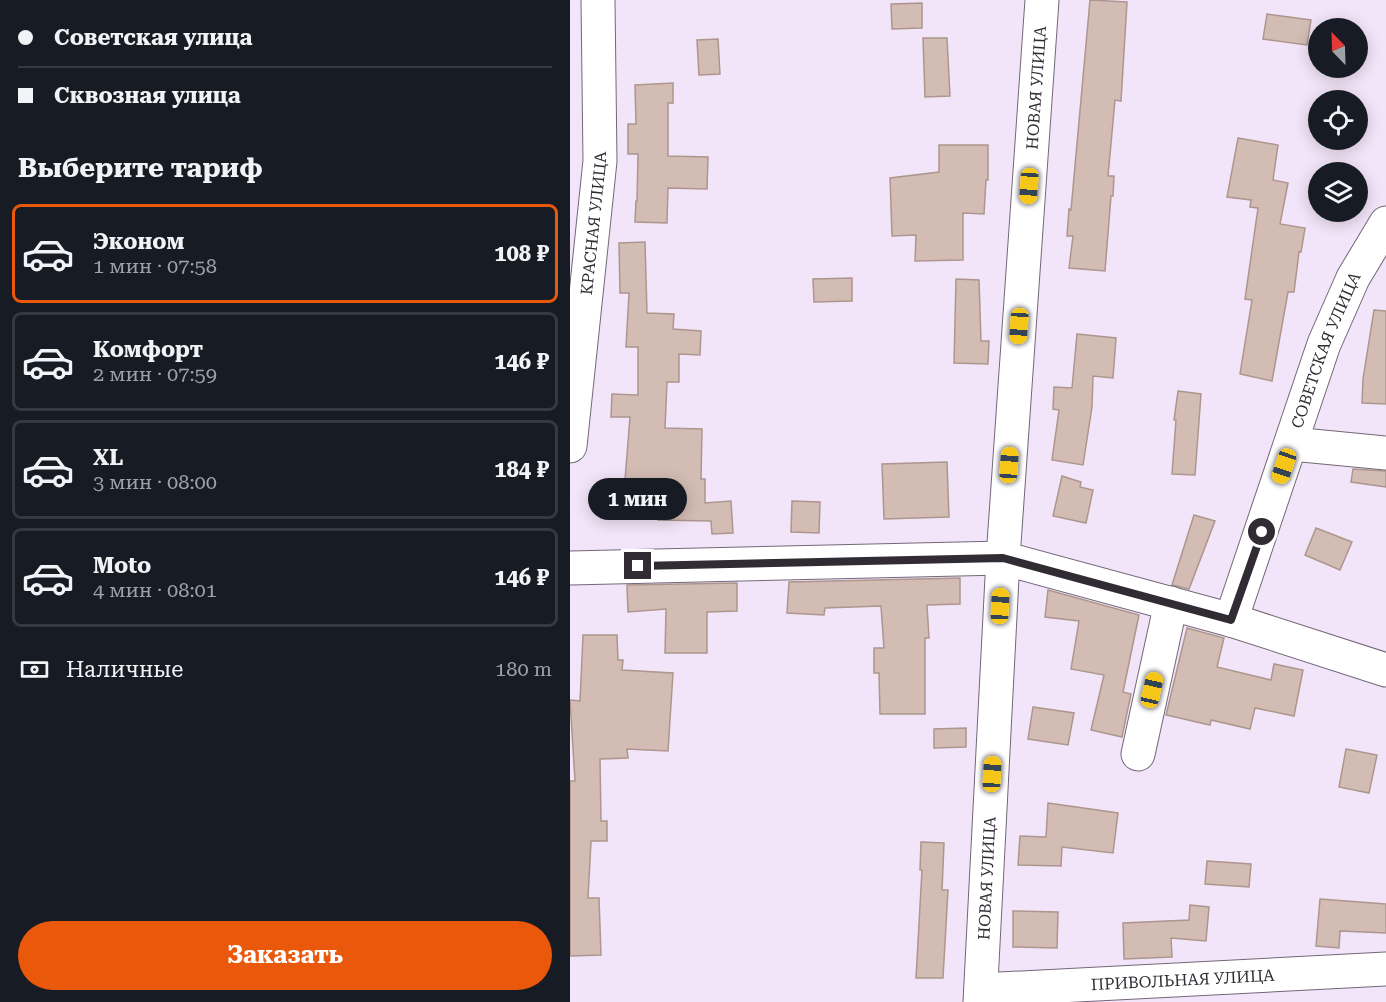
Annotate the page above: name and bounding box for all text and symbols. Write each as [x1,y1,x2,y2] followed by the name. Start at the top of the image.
[1308,18,1368,78] north arrow
[1308,18,1368,222] map controls
[54,25,252,50] text: Советская улица
[1023,25,1050,150] street label: НОВАЯ УЛИЦА
[54,83,241,108] text: Сквозная улица
[1308,90,1368,150] button: locate
[577,151,610,296] street label: КРАСНАЯ УЛИЦА
[18,152,263,184] text: Выберите тариф
[1308,162,1368,222] button: layers
[1019,167,1039,205] car
[21,227,75,281] icon: car
[93,229,184,254] text: Эконом
[494,241,549,266] text: 108 ₽
[93,254,217,278] text: 1 мин · 07:58
[1287,268,1365,431] street label: СОВЕТСКАЯ УЛИЦА
[1009,307,1029,345] car
[21,335,75,389] icon: car
[93,337,203,362] text: Комфорт
[494,349,549,374] text: 146 ₽
[93,362,217,386] text: 2 мин · 07:59
[21,443,75,497] icon: car
[93,445,123,470] text: XL
[999,446,1019,484] car
[1270,446,1298,486] car
[494,457,549,482] text: 184 ₽
[93,470,217,494] text: 3 мин · 08:00
[589,479,688,521] callout: 1 мин
[608,487,667,511] text: 1 мин
[1248,518,1275,545] route start
[21,551,75,605] icon: car
[624,552,651,579] route end
[93,553,151,578] text: Moto
[494,565,549,590] text: 146 ₽
[93,578,217,602] text: 4 мин · 08:01
[990,588,1010,624] car
[18,653,51,686] icon: cash
[66,657,183,682] text: Наличные
[495,657,552,681] text: 180 m
[1139,670,1165,710] car
[982,756,1002,792] car
[974,815,1000,940] street label: НОВАЯ УЛИЦА
[18,921,552,990] button: Заказать
[1091,966,1276,994] street label: ПРИВОЛЬНАЯ УЛИЦА

